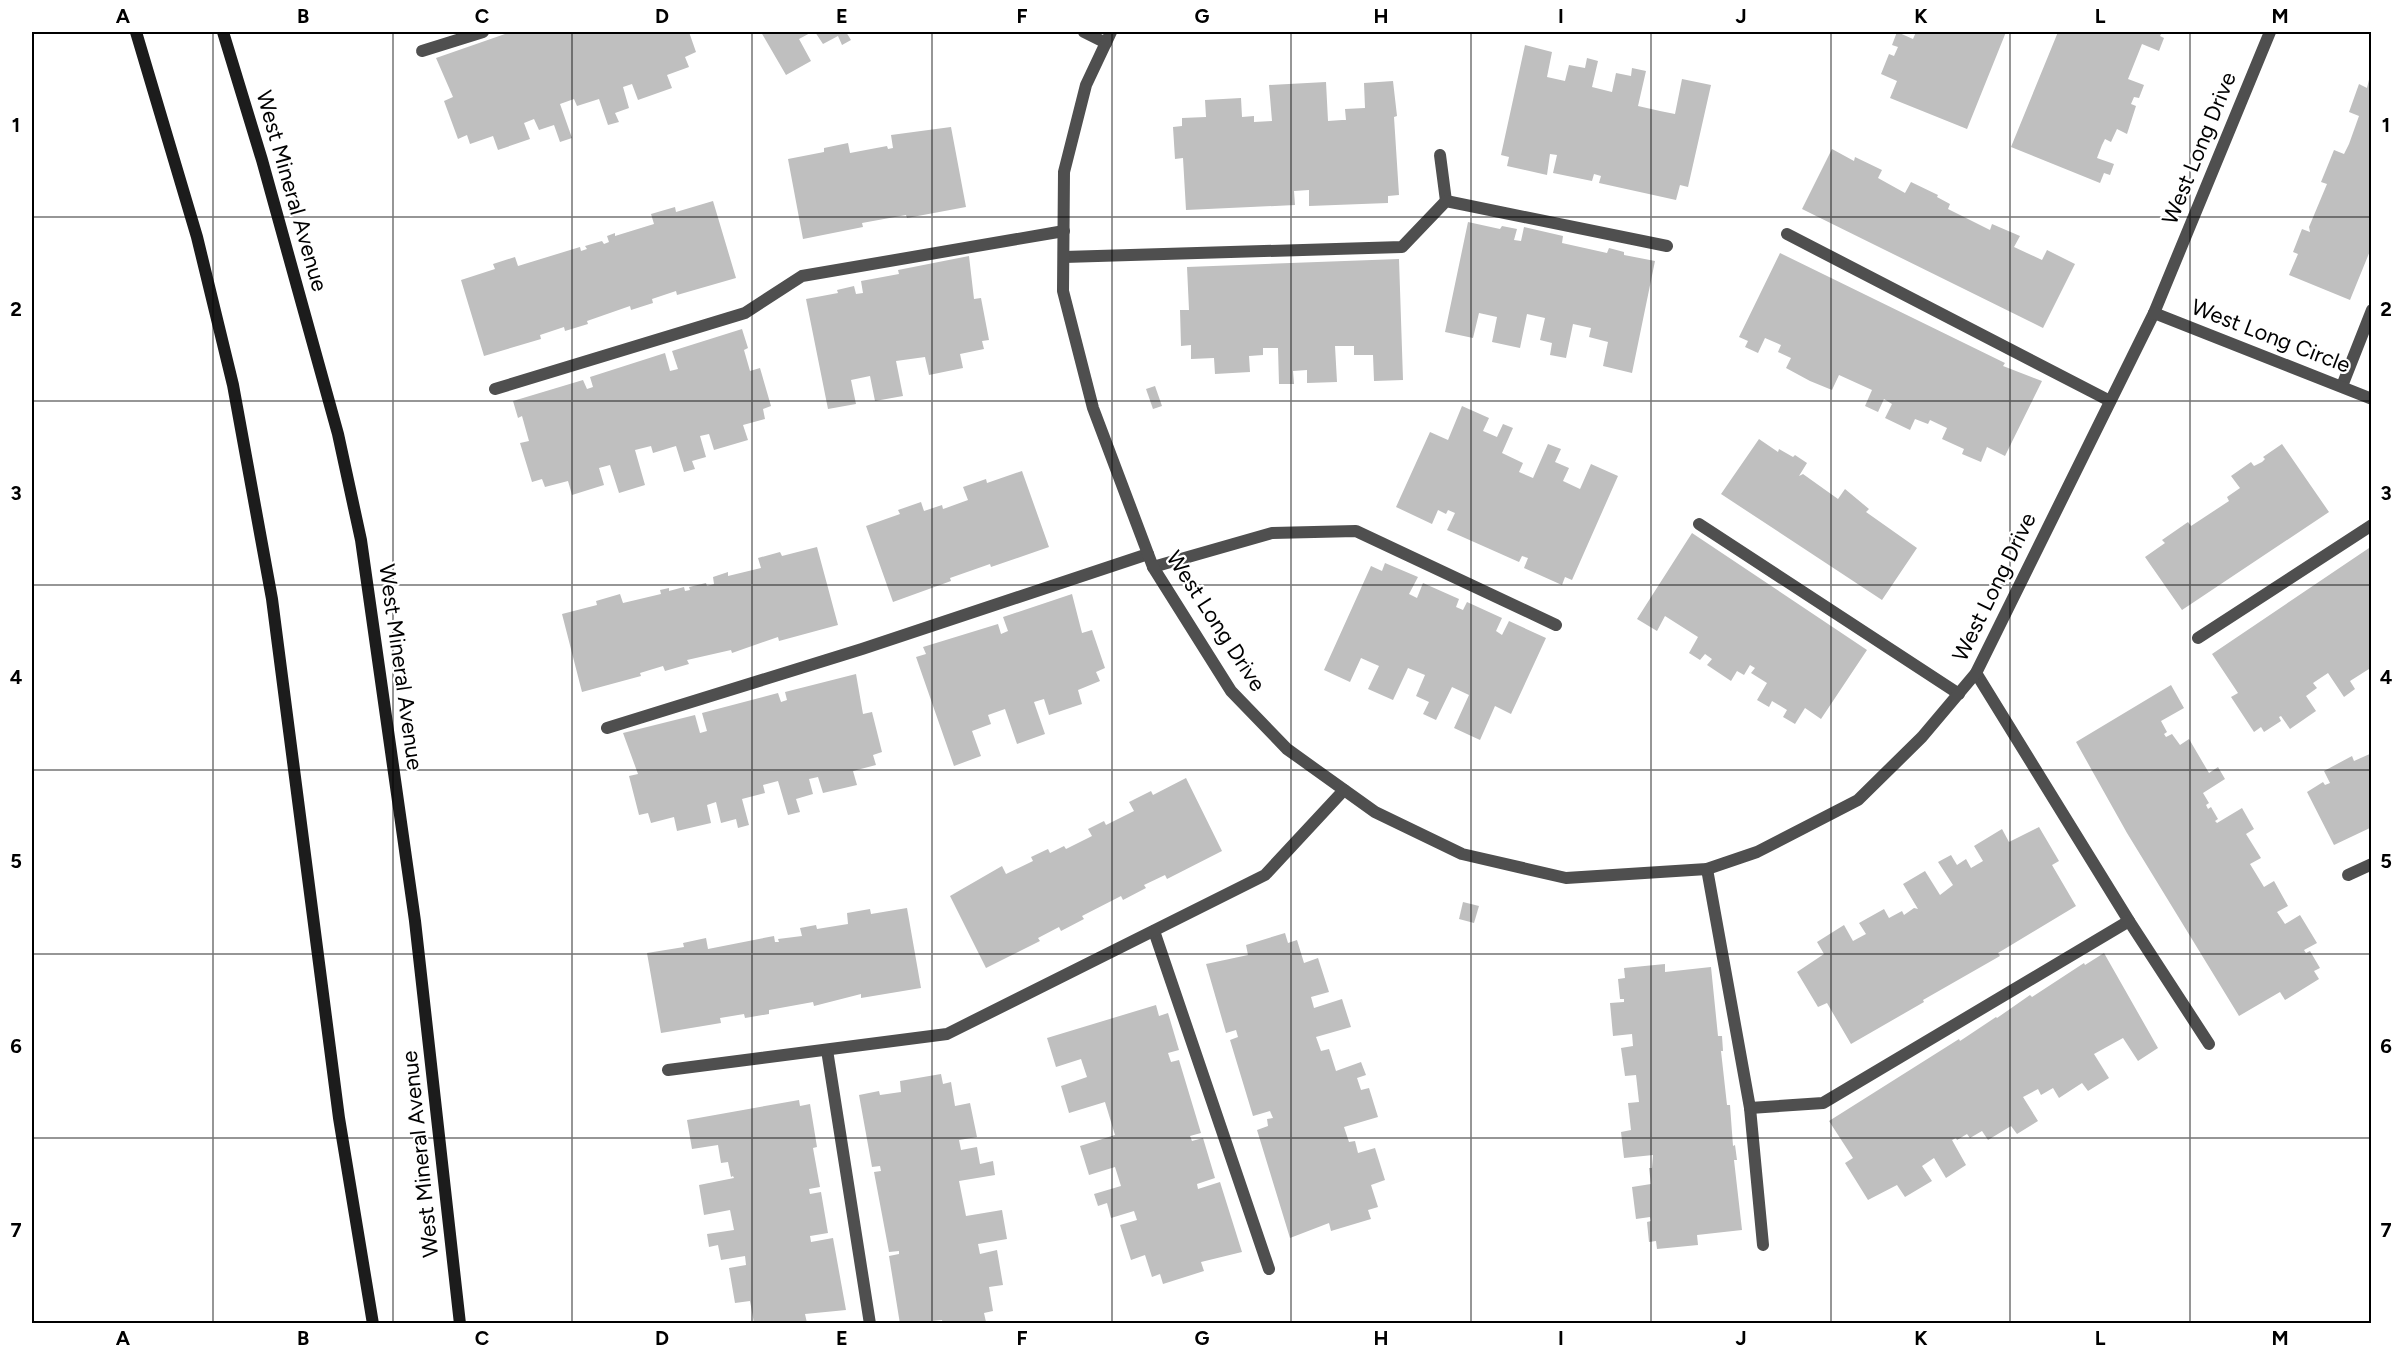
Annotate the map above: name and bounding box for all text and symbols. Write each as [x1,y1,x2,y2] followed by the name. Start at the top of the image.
[116,4,131,28] text: A
[297,4,309,28] text: B
[475,4,489,28] text: C
[655,4,669,28] text: D
[836,4,848,28] text: E
[1016,4,1028,28] text: F
[1195,4,1210,28] text: G
[1374,4,1389,28] text: H
[1558,4,1564,28] text: I
[1735,4,1747,28] text: J
[1914,4,1928,28] text: K
[2095,4,2106,28] text: L
[2271,4,2289,28] text: M
[2156,68,2242,228] street label: West Long Drive
[250,88,334,294] street label: West Mineral Avenue
[12,113,20,137] text: 1
[2382,113,2390,137] text: 1
[2188,293,2354,379] street label: West Long Circle
[10,297,22,321] text: 2
[2380,297,2392,321] text: 2
[10,481,22,505] text: 3
[2380,481,2392,505] text: 3
[1946,508,2042,666] street label: West Long Drive
[1161,546,1271,696] street label: West Long Drive
[373,562,429,772] street label: West Mineral Avenue
[10,665,23,689] text: 4
[2380,665,2393,689] text: 4
[10,849,22,873] text: 5
[2380,849,2392,873] text: 5
[10,1034,22,1058] text: 6
[2380,1034,2392,1058] text: 6
[396,1049,444,1259] street label: West Mineral Avenue
[10,1218,22,1242] text: 7
[2380,1218,2392,1242] text: 7
[116,1326,131,1350] text: A
[297,1326,309,1350] text: B
[475,1326,489,1350] text: C
[655,1326,669,1350] text: D
[836,1326,848,1350] text: E
[1016,1326,1028,1350] text: F
[1195,1326,1210,1350] text: G
[1374,1326,1389,1350] text: H
[1558,1326,1564,1350] text: I
[1735,1326,1747,1350] text: J
[1914,1326,1928,1350] text: K
[2095,1326,2106,1350] text: L
[2271,1326,2289,1350] text: M

